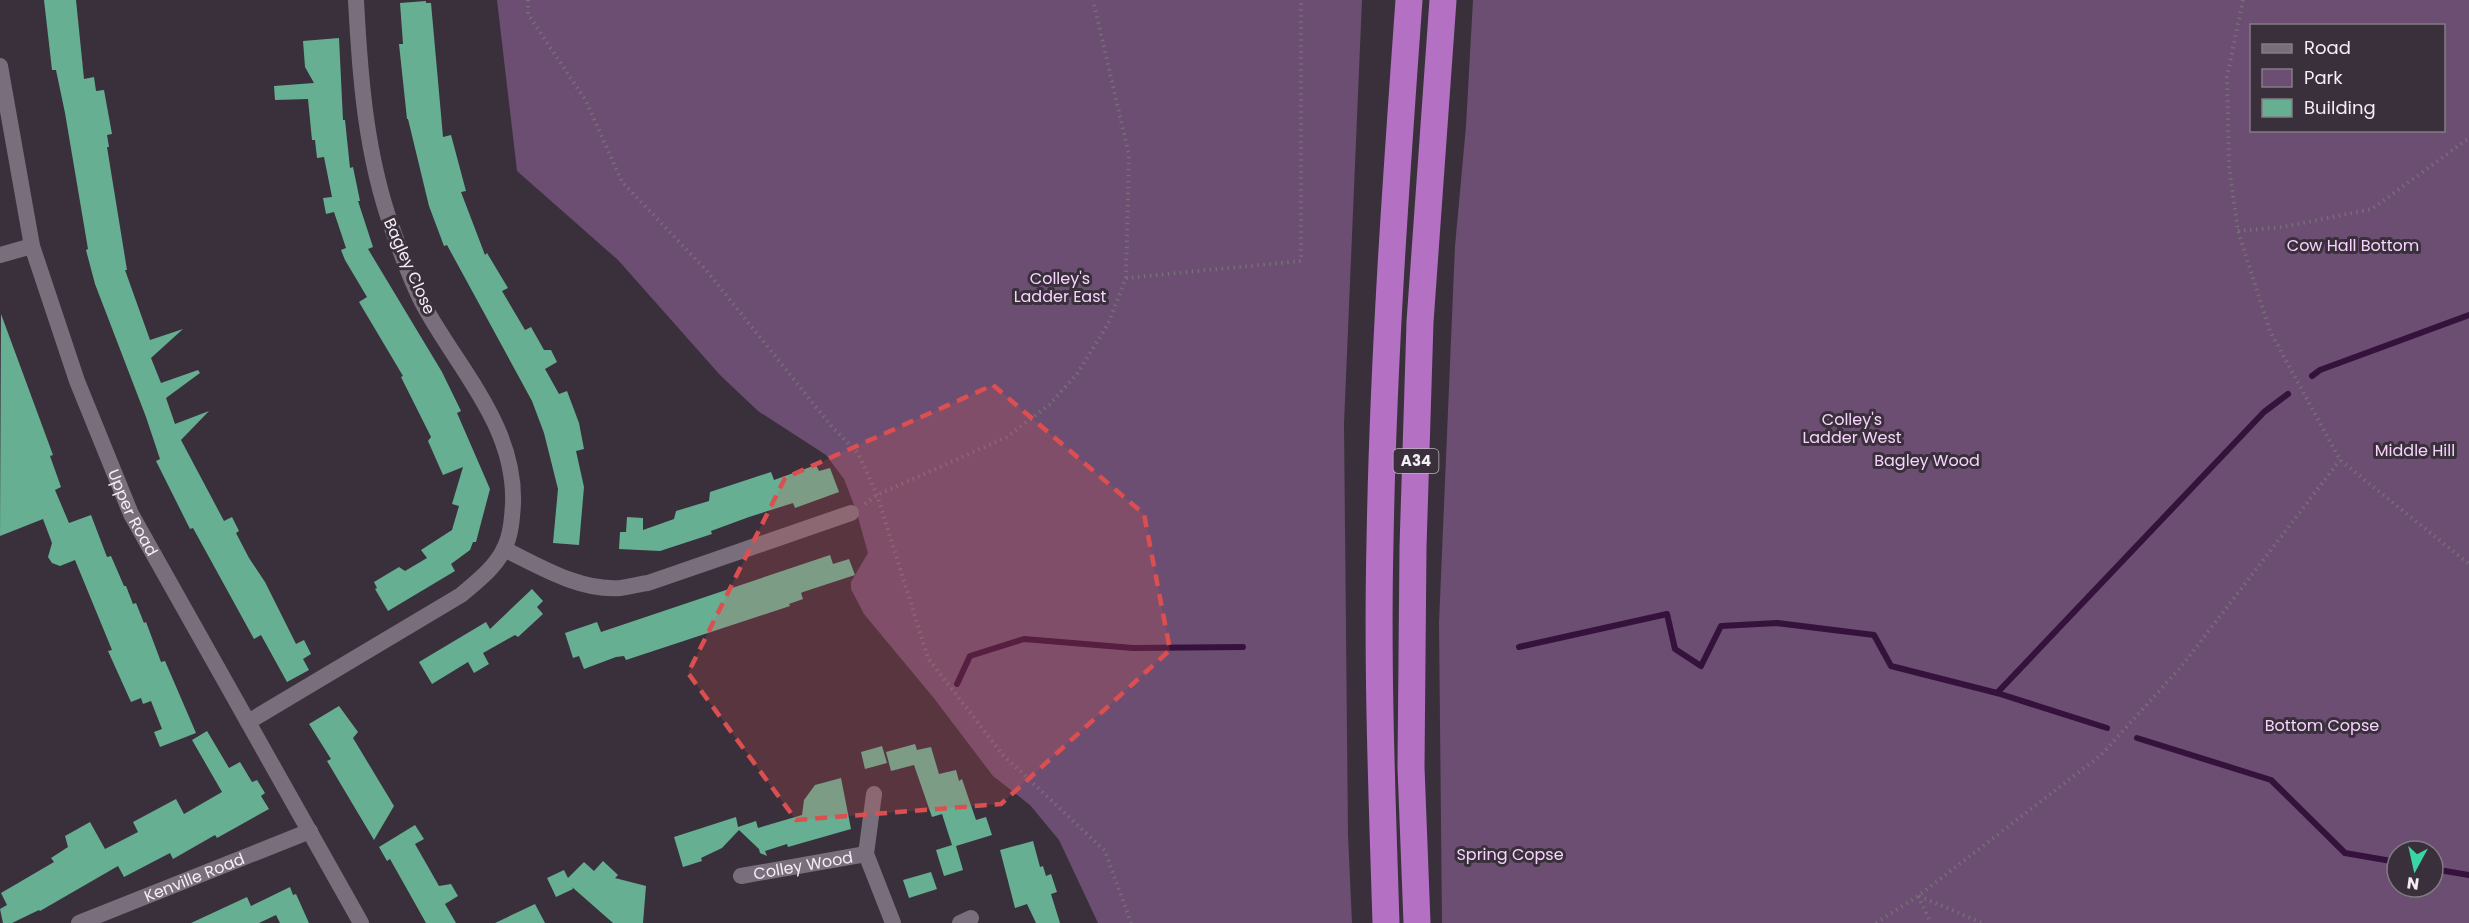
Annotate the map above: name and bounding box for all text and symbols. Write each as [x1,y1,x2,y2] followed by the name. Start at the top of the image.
[2250,24,2445,132] legend
[2304,35,2351,60] text: Road
[2304,65,2343,90] text: Park
[2304,95,2376,120] text: Building
[378,214,441,318] street label: Bagley Close
[2287,234,2419,257] park label: Cow Hall Bottom
[1014,267,1107,308] park label: Colley's Ladder East
[1802,408,1902,449] park label: Colley's Ladder West
[2375,439,2455,462] park label: Middle Hill
[1394,449,1438,473] road number: A34
[1874,449,1980,472] park label: Bagley Wood
[102,466,163,560] street label: Upper Road
[2265,714,2379,737] park label: Bottom Copse
[2385,839,2445,899] north arrow
[1456,843,1564,866] park label: Spring Copse
[752,846,855,886] street label: Colley Wood
[141,847,248,908] street label: Kenville Road
[2405,871,2421,896] text: N

